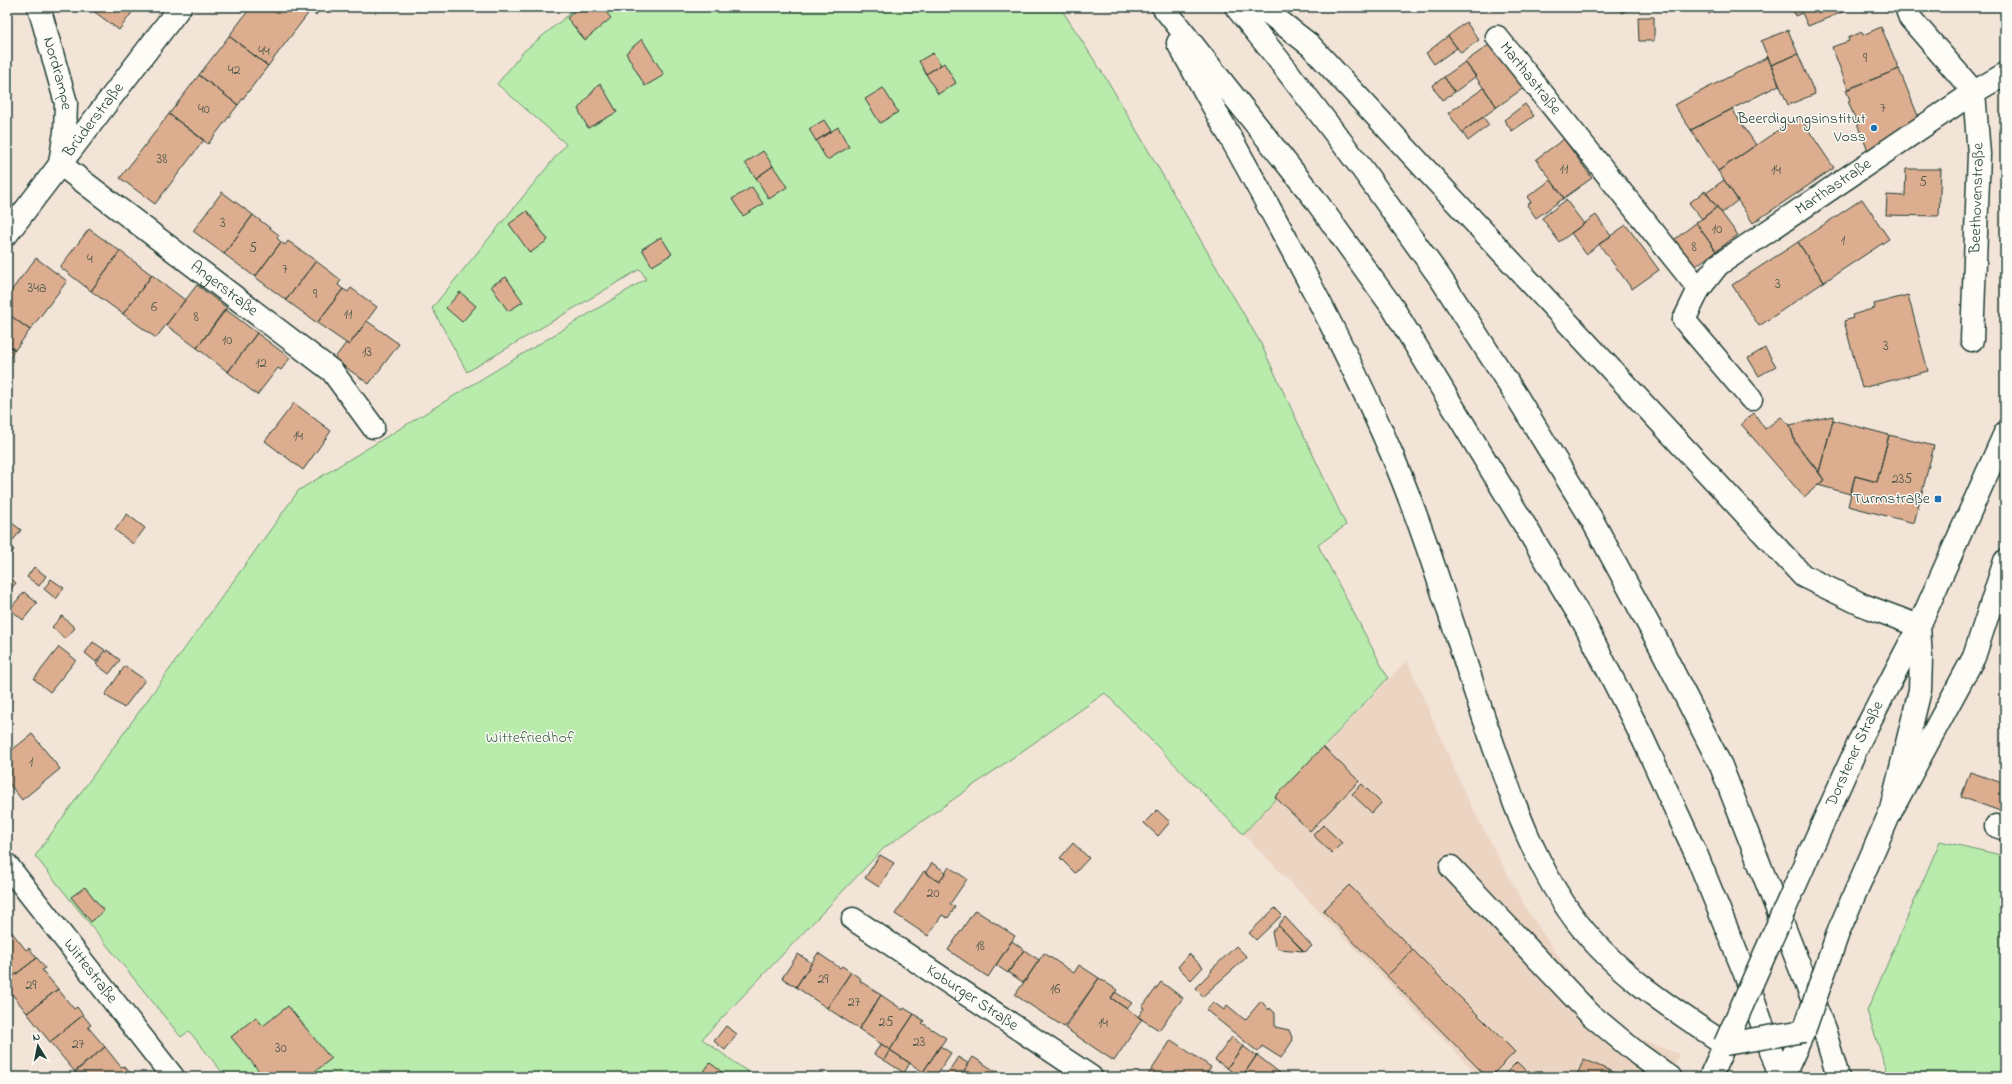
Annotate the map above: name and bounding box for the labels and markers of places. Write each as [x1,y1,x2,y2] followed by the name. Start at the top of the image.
[1737,107,1867,149] place label: Beerdigungsinstitut Voss
[1869,123,1879,133] marker: Beerdigungsinstitut Voss
[1853,487,1931,511] place label: Turmstraße
[1933,494,1943,504] marker: Turmstraße

